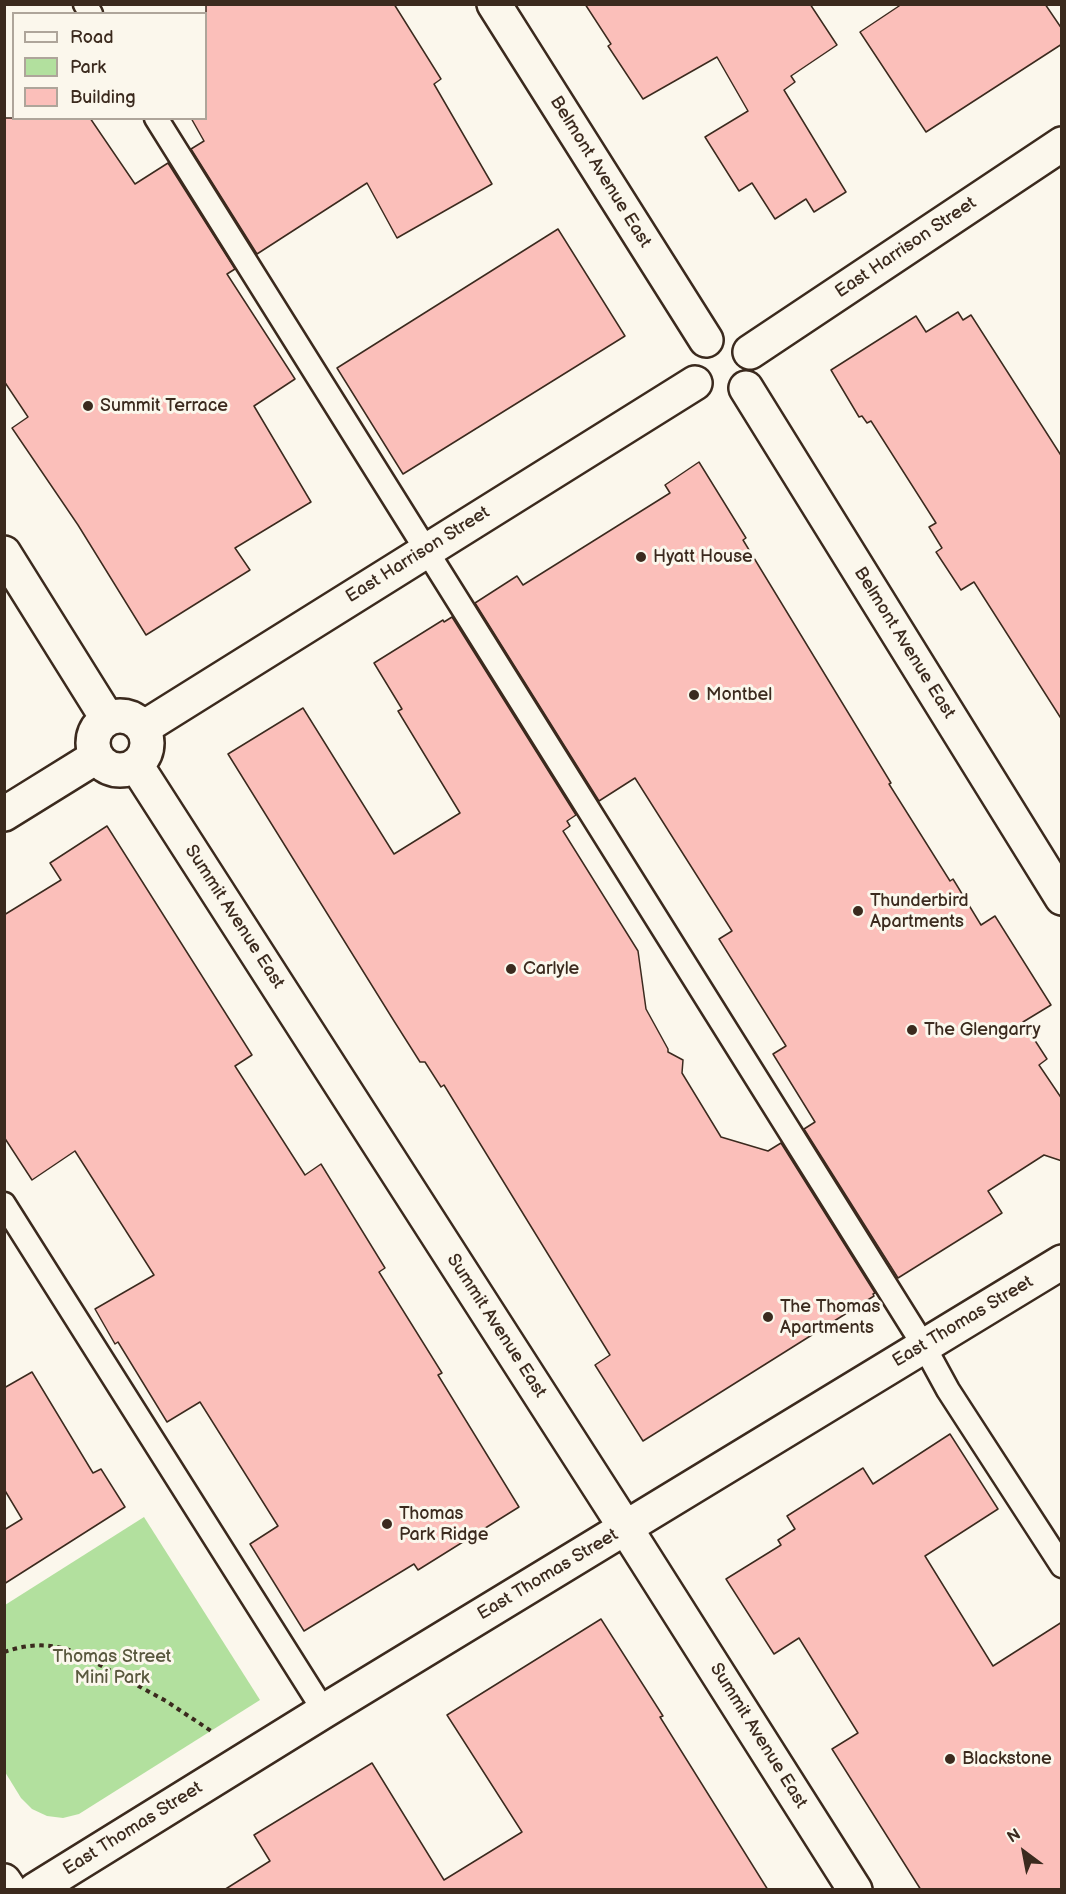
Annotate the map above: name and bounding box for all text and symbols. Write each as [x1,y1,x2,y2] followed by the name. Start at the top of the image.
[12,12,207,120] legend
[70,27,114,48] text: Road
[70,57,106,78] text: Park
[70,87,136,108] text: Building
[545,92,655,252] street label: Belmont Avenue East
[831,193,981,303] street label: East Harrison Street
[100,395,228,417] place label: Summit Terrace
[81,399,95,413] marker: Summit Terrace
[342,502,494,608] street label: East Harrison Street
[653,546,753,568] place label: Hyatt House
[634,550,648,564] marker: Hyatt House
[849,563,959,723] street label: Belmont Avenue East
[706,684,772,706] place label: Montbel
[687,688,701,702] marker: Montbel
[179,841,289,993] street label: Summit Avenue East
[870,890,969,932] place label: Thunderbird Apartments
[851,904,865,918] marker: Thunderbird Apartments
[523,958,579,980] place label: Carlyle
[504,962,518,976] marker: Carlyle
[924,1019,1041,1041] place label: The Glengarry
[905,1023,919,1037] marker: The Glengarry
[441,1250,551,1402] street label: Summit Avenue East
[889,1272,1037,1372] street label: East Thomas Street
[780,1296,880,1338] place label: The Thomas Apartments
[761,1310,775,1324] marker: The Thomas Apartments
[399,1503,488,1546] place label: Thomas Park Ridge
[380,1517,394,1531] marker: Thomas Park Ridge
[474,1525,622,1625] street label: East Thomas Street
[53,1646,171,1688] park label: Thomas Street Mini Park
[705,1659,811,1813] street label: Summit Avenue East
[962,1748,1052,1770] place label: Blackstone
[943,1752,957,1766] marker: Blackstone
[59,1777,207,1881] street label: East Thomas Street
[994,1822,1054,1882] north arrow
[1004,1825,1024,1848] text: N

